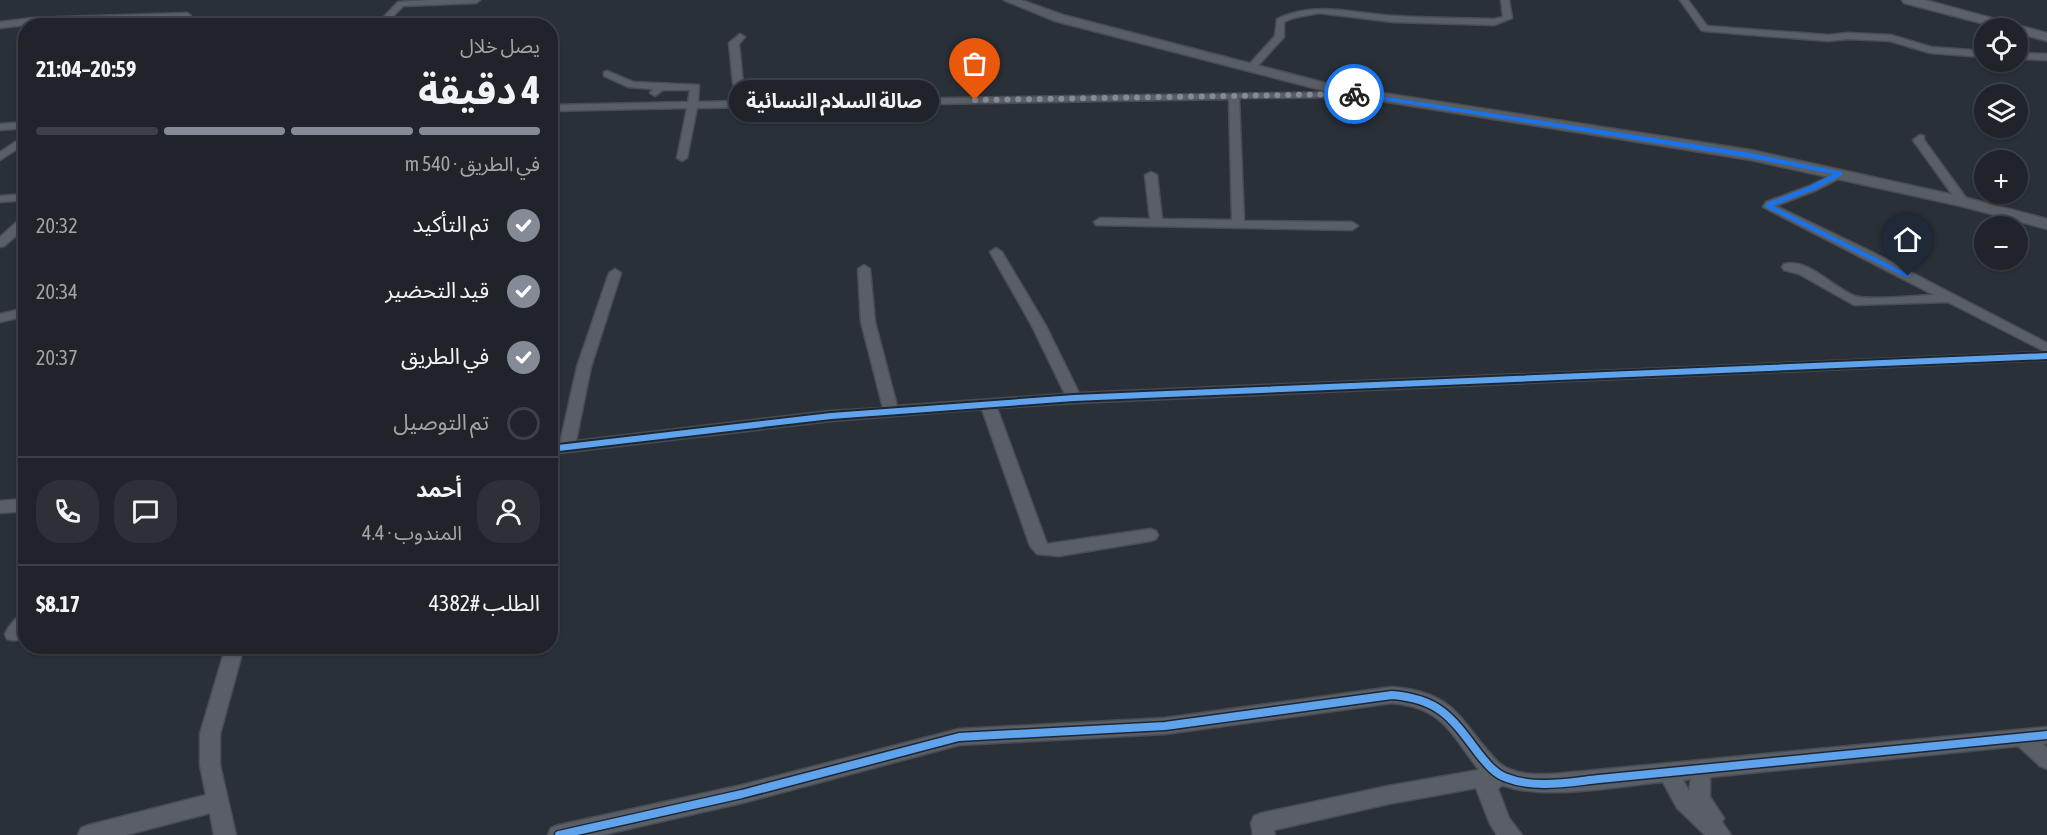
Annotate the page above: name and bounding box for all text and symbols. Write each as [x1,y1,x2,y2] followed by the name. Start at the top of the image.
[1974,18,2028,270] map controls
[1974,18,2028,72] button: locate
[460,34,540,57] text: يصل خلال
[949,38,1000,100] pin
[958,47,991,80] icon: bag
[36,56,136,82] text: 20:59–21:04
[1324,64,1384,124] courier
[418,68,540,112] text: 4 دقيقة
[1338,78,1371,111] icon: bike
[729,79,939,121] callout: صالة السلام النسائية
[1974,84,2028,138] button: layers
[746,89,922,112] text: صالة السلام النسائية
[1974,150,2028,204] button: +
[405,152,540,175] text: في الطريق · 540 m
[507,209,540,242] icon: check
[413,211,489,237] text: تم التأكيد
[36,214,78,237] text: 20:32
[1882,214,1933,276] pin
[1974,216,2028,270] button: −
[1891,223,1924,256] icon: home
[507,275,540,308] icon: check
[385,277,489,303] text: قيد التحضير
[36,280,78,303] text: 20:34
[507,341,540,374] icon: check
[401,343,489,369] text: في الطريق
[36,346,78,369] text: 20:37
[393,409,489,435] text: تم التوصيل
[416,476,462,502] text: أحمد
[36,480,99,543] button: phone
[114,480,177,543] button: chat
[477,480,540,543] button: person
[362,521,462,544] text: المندوب · 4.4
[429,590,540,616] text: الطلب #4382
[36,591,80,617] text: $8.17

